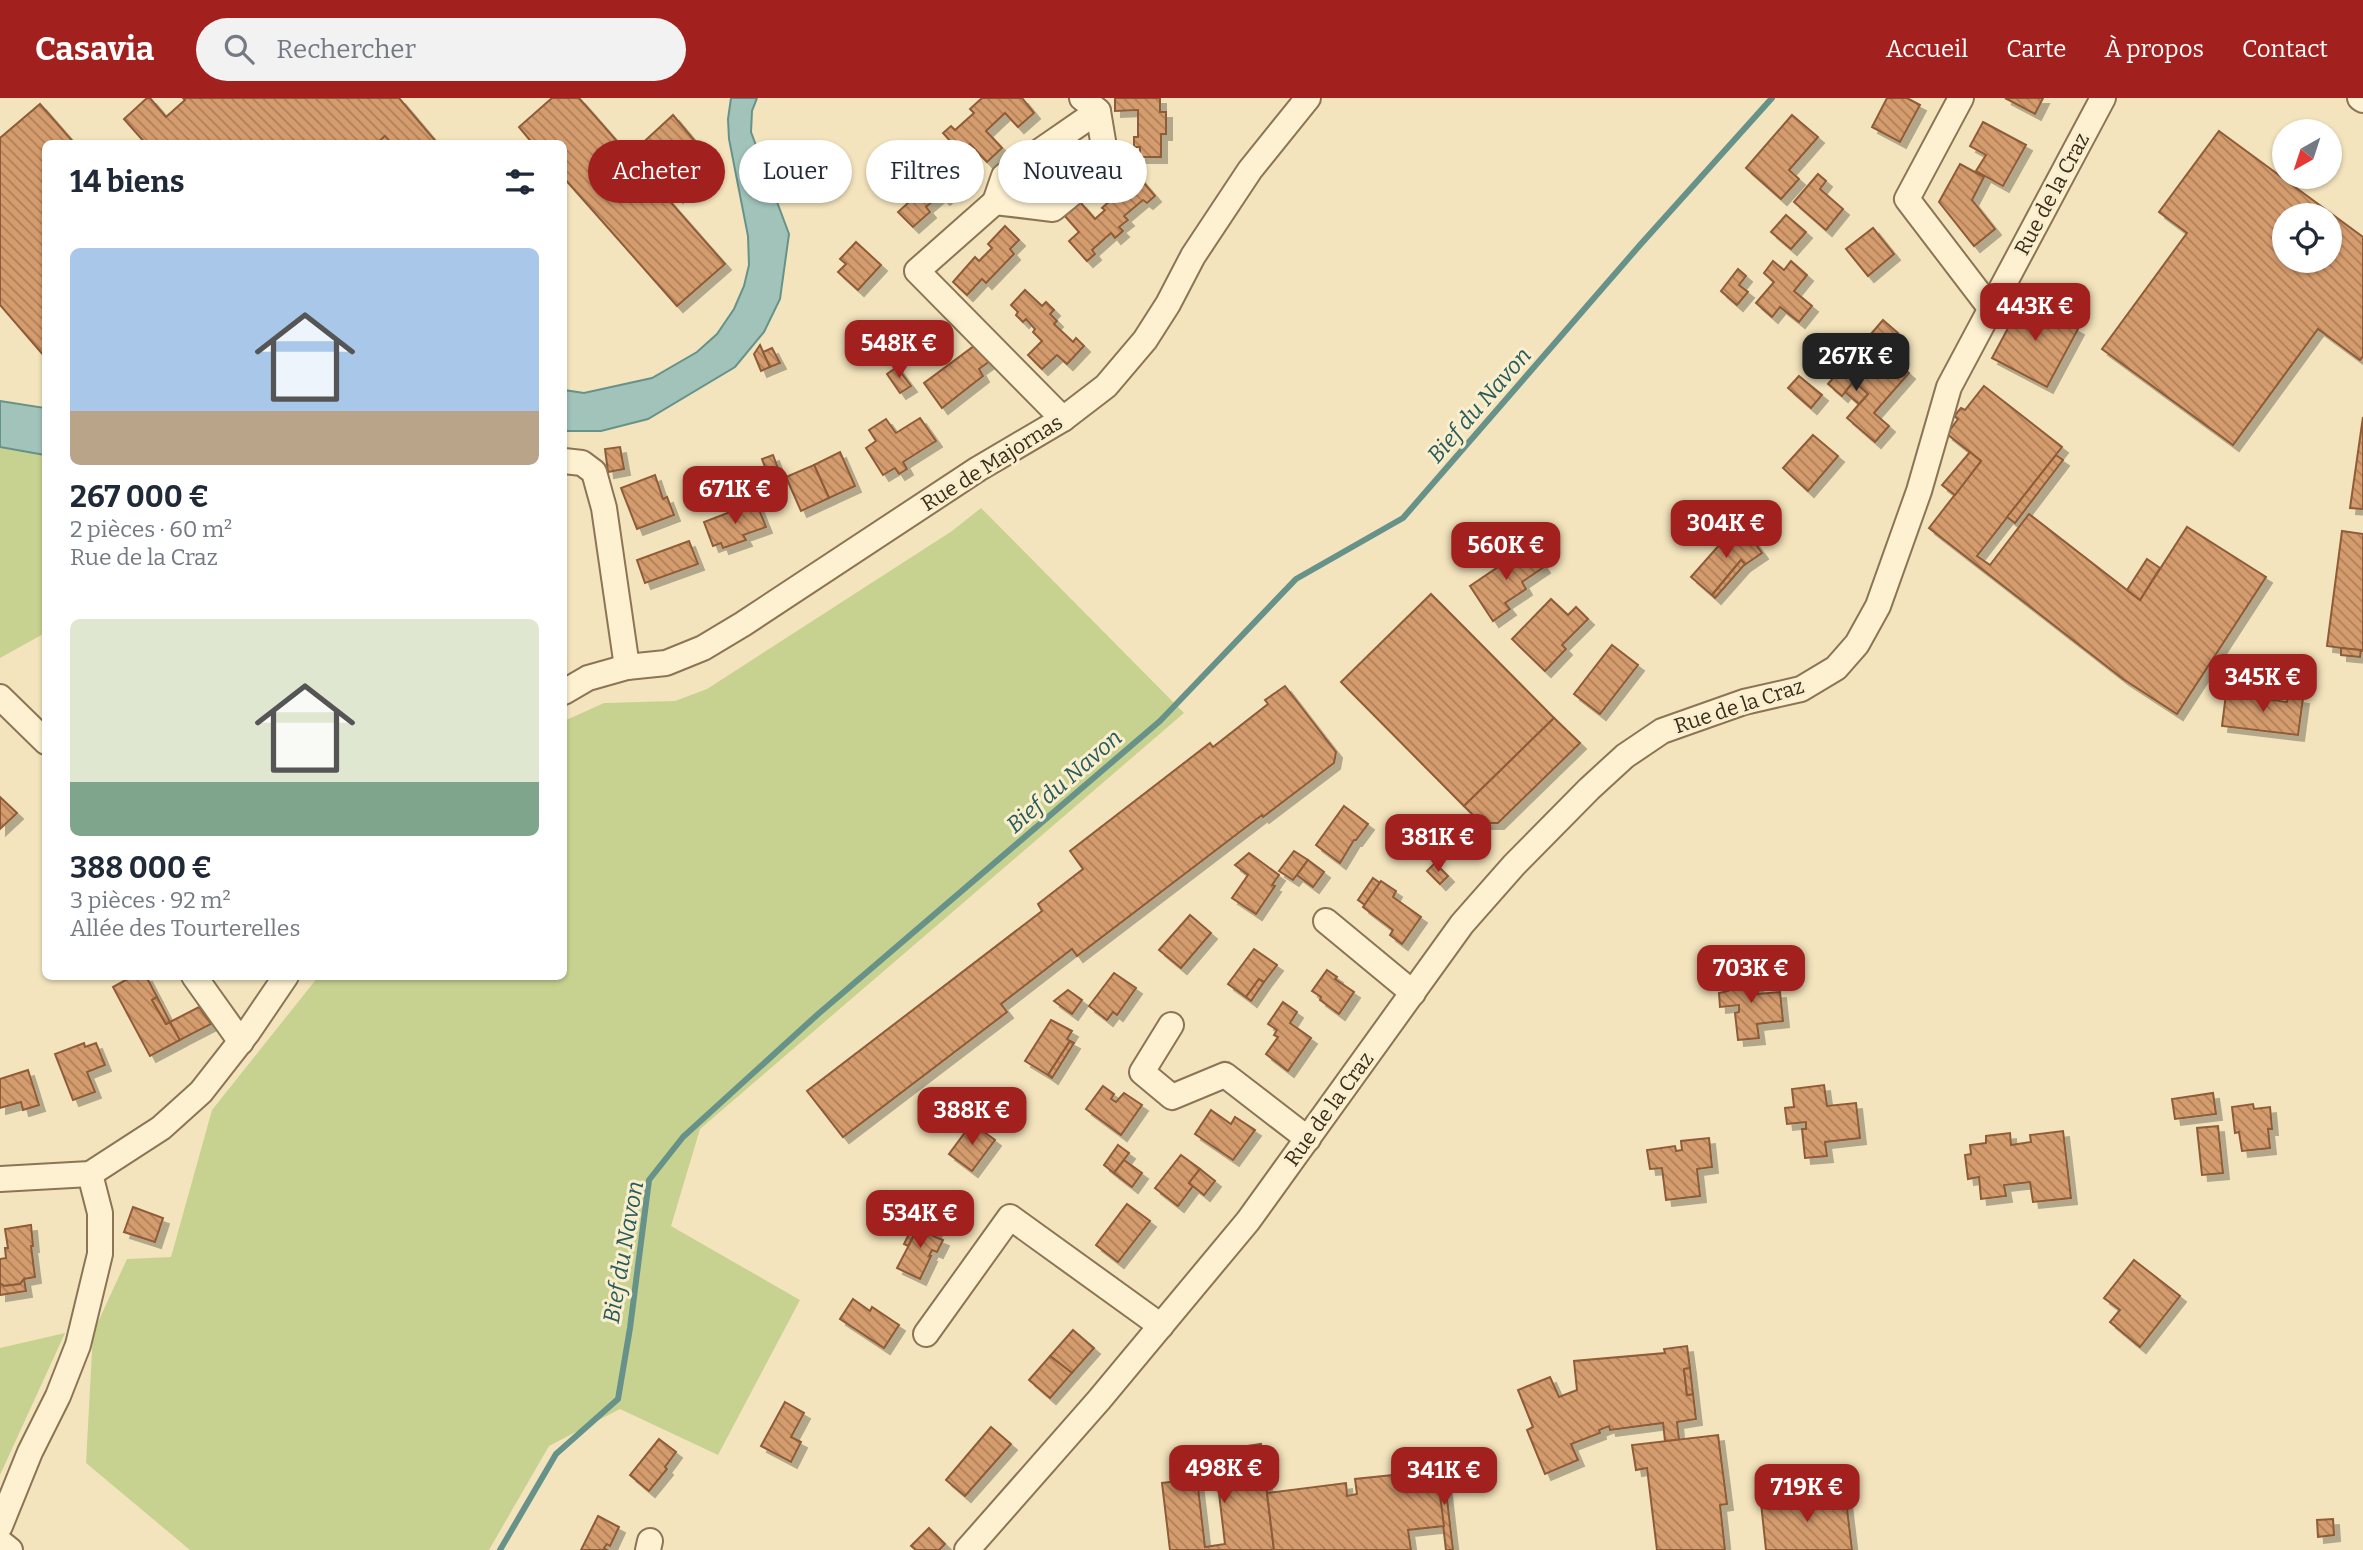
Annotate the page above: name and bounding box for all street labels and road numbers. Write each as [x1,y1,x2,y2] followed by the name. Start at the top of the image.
[2009,128,2095,260] street label: Rue de la Craz
[917,409,1067,517] street label: Rue de Majornas
[1671,673,1807,739] street label: Rue de la Craz
[1279,1047,1379,1171] street label: Rue de la Craz

